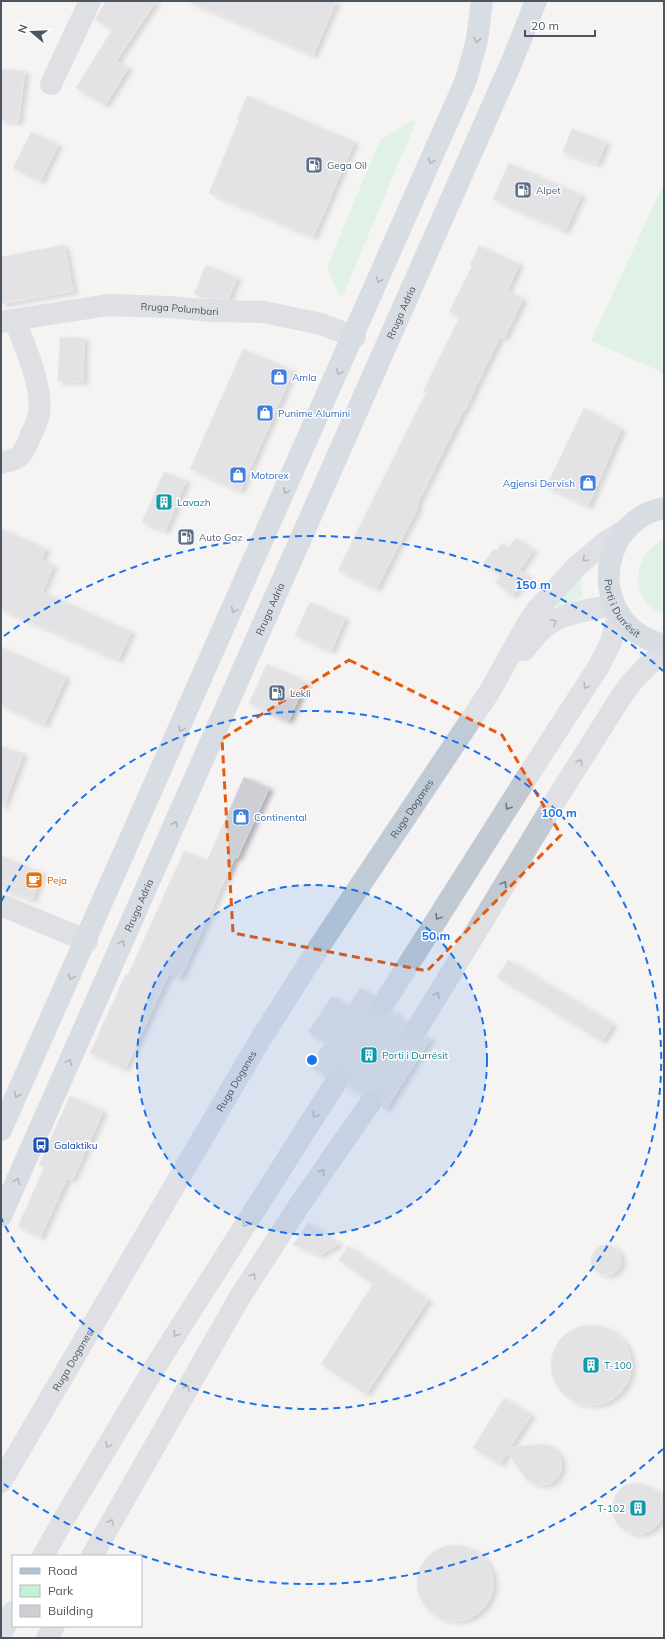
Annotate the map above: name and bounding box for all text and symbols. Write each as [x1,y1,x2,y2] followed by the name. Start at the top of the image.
[12,12,52,52] north arrow
[525,12,595,38] scale bar
[531,18,559,33] text: 20 m
[15,23,31,35] text: N
[473,36,482,43] one-way arrow
[304,155,324,175] fuel station icon: Gega Oil
[428,156,436,164] one-way arrow
[327,159,367,172] place label: Gega Oil
[513,180,533,200] fuel station icon: Alpet
[536,184,561,197] place label: Alpet
[376,277,384,284] one-way arrow
[383,284,418,341] street label: Rruga Adria
[140,300,219,318] street label: Rruga Polumbari
[269,367,289,387] shop icon: Amla
[336,368,344,376] one-way arrow
[292,371,317,384] place label: Amla
[255,403,275,423] shop icon: Punime Alumini
[278,407,350,420] place label: Punime Alumini
[228,465,248,485] shop icon: Motorex
[251,469,289,482] place label: Motorex
[578,473,598,493] shop icon: Agjensi Dervish
[503,477,575,490] place label: Agjensi Dervish
[283,487,291,494] one-way arrow
[154,492,174,512] building icon: Lavazh
[177,496,211,509] place label: Lavazh
[176,527,196,547] fuel station icon: Auto Gaz
[199,531,242,544] place label: Auto Gaz
[582,554,590,562] one-way arrow
[515,577,551,592] text: 150 m
[602,578,644,640] street label: Porti i Durrësit
[252,580,287,637] street label: Rruga Adria
[231,606,239,613] one-way arrow
[550,619,557,627] one-way arrow
[584,682,591,689] one-way arrow
[267,683,287,703] fuel station icon: Lekli
[290,687,311,700] place label: Lekli
[178,725,186,732] one-way arrow
[575,759,582,766] one-way arrow
[387,776,436,841] street label: Ruga Doganes
[505,803,513,810] one-way arrow
[541,805,577,820] text: 100 m
[231,807,251,827] shop icon: Continental
[254,811,307,824] place label: Continental
[170,821,178,828] one-way arrow
[24,870,44,890] cafe icon: Peja
[47,874,67,887] place label: Peja
[121,877,156,933] street label: Rruga Adria
[500,881,507,888] one-way arrow
[436,913,443,920] one-way arrow
[422,928,450,943] text: 50 m
[117,940,125,947] one-way arrow
[67,973,75,980] one-way arrow
[432,992,439,999] one-way arrow
[359,1045,379,1065] building icon: Porti i Durrësit
[213,1048,259,1114] street label: Ruga Doganes
[382,1049,449,1062] place label: Porti i Durrësit
[305,1053,319,1067] centre of rings
[65,1058,73,1065] one-way arrow
[14,1091,22,1099] one-way arrow
[312,1111,320,1118] one-way arrow
[31,1135,51,1155] bus stop icon: Galaktiku
[54,1139,98,1152] place label: Galaktiku
[317,1170,324,1177] one-way arrow
[12,1177,20,1185] one-way arrow
[243,1220,250,1227] one-way arrow
[248,1274,255,1281] one-way arrow
[49,1327,95,1393] street label: Ruga Doganes
[173,1330,180,1337] one-way arrow
[581,1355,601,1375] building icon: T-100
[604,1359,632,1372] place label: T-100
[182,1385,189,1392] one-way arrow
[105,1441,112,1448] one-way arrow
[628,1498,648,1518] building icon: T-102
[597,1502,625,1515] place label: T-102
[106,1519,113,1526] one-way arrow
[12,1555,142,1627] legend
[48,1563,77,1578] text: Road
[48,1583,74,1598] text: Park
[48,1603,93,1618] text: Building

